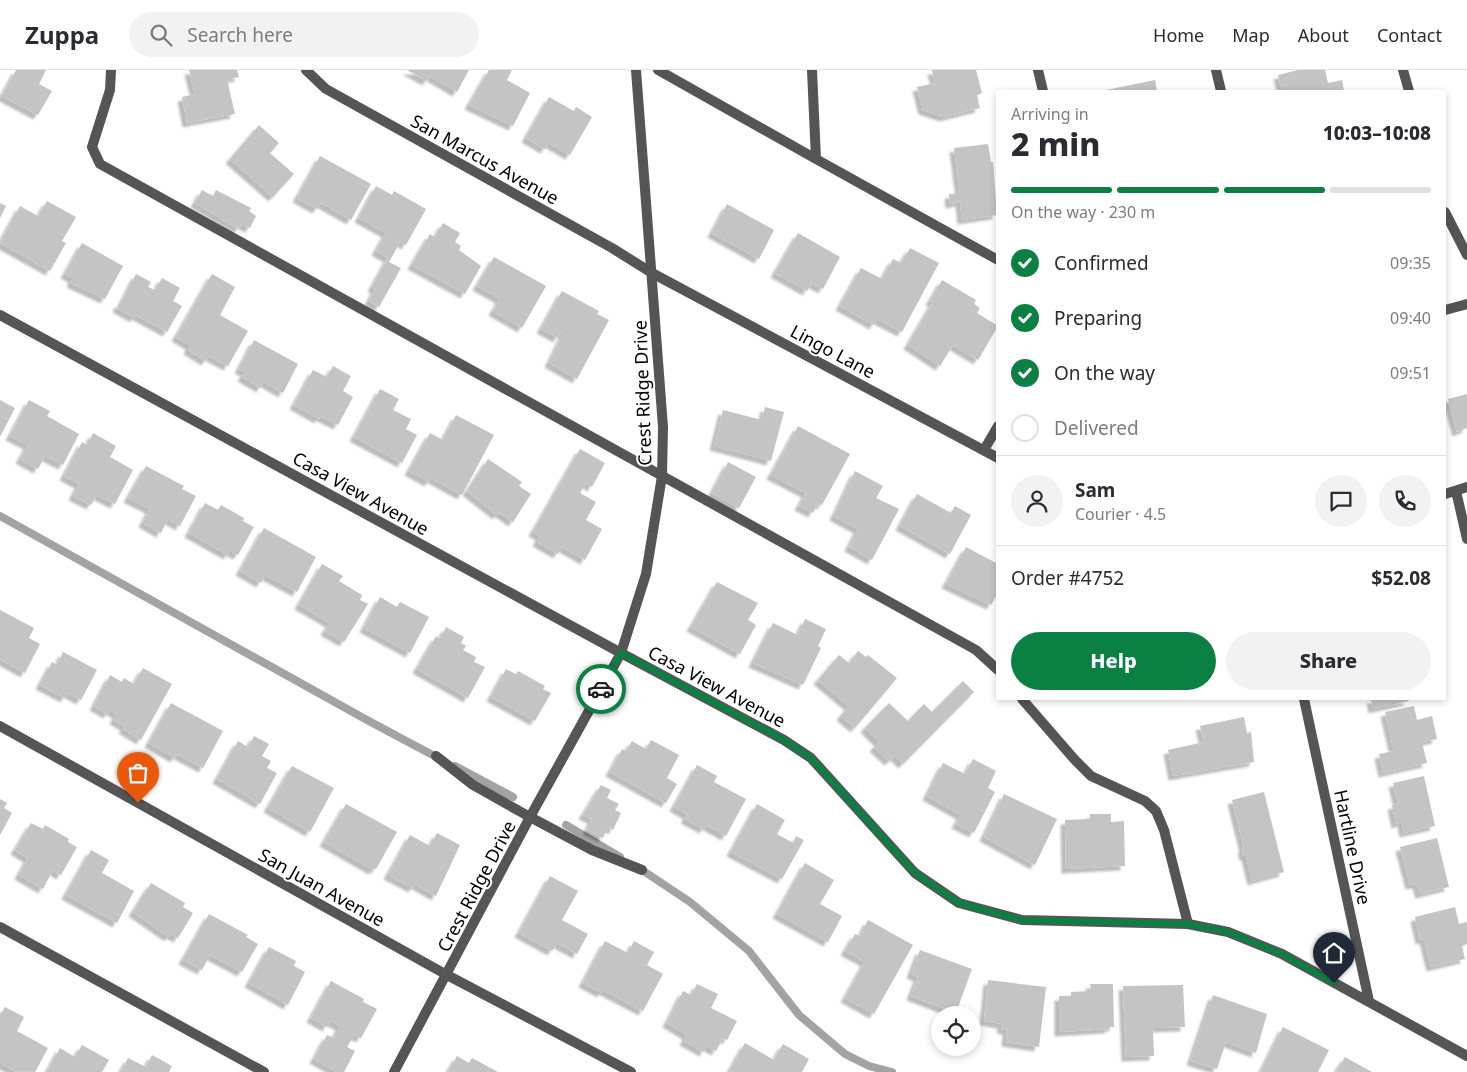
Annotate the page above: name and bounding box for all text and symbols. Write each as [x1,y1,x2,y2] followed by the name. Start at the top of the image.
[129,12,479,57] search box
[25,18,99,51] text: Zuppa
[147,21,175,49] icon: search
[187,22,293,48] text: Search here
[1153,23,1204,47] text: Home
[1232,23,1270,47] text: Map
[1298,23,1349,47] text: About
[1377,23,1442,47] text: Contact
[1011,103,1089,125] text: Arriving in
[407,108,563,210] street label: San Marcus Avenue
[1323,120,1431,146] text: 10:03–10:08
[1011,122,1100,165] text: 2 min
[1011,201,1155,223] text: On the way · 230 m
[1011,249,1039,277] icon: check
[1054,250,1149,276] text: Confirmed
[1390,252,1431,274] text: 09:35
[1011,304,1039,332] icon: check
[1054,305,1142,331] text: Preparing
[1390,307,1431,329] text: 09:40
[786,319,880,383] street label: Lingo Lane
[627,320,657,466] street label: Crest Ridge Drive
[1011,359,1039,387] icon: check
[1054,360,1155,386] text: On the way
[1390,362,1431,384] text: 09:51
[1054,415,1139,441] text: Delivered
[289,446,433,540] street label: Casa View Avenue
[1011,475,1063,527] button: person
[1315,475,1367,527] button: chat
[1379,475,1431,527] button: phone
[1075,477,1115,503] text: Sam
[1075,503,1166,525] text: Courier · 4.5
[1011,565,1124,591] text: Order #4752
[1371,565,1431,591] text: $52.08
[1011,632,1216,690] button: Help
[1226,632,1431,690] button: Share
[644,640,790,732] street label: Casa View Avenue
[576,664,626,714] courier
[587,675,615,703] icon: car
[117,752,159,803] pin
[124,759,152,787] icon: bag
[1329,787,1377,907] street label: Hartline Drive
[431,816,521,956] street label: Crest Ridge Drive
[255,842,389,932] street label: San Juan Avenue
[1313,932,1355,983] pin
[1320,939,1348,967] icon: home
[931,1006,981,1056] map controls
[931,1006,981,1056] button: locate

